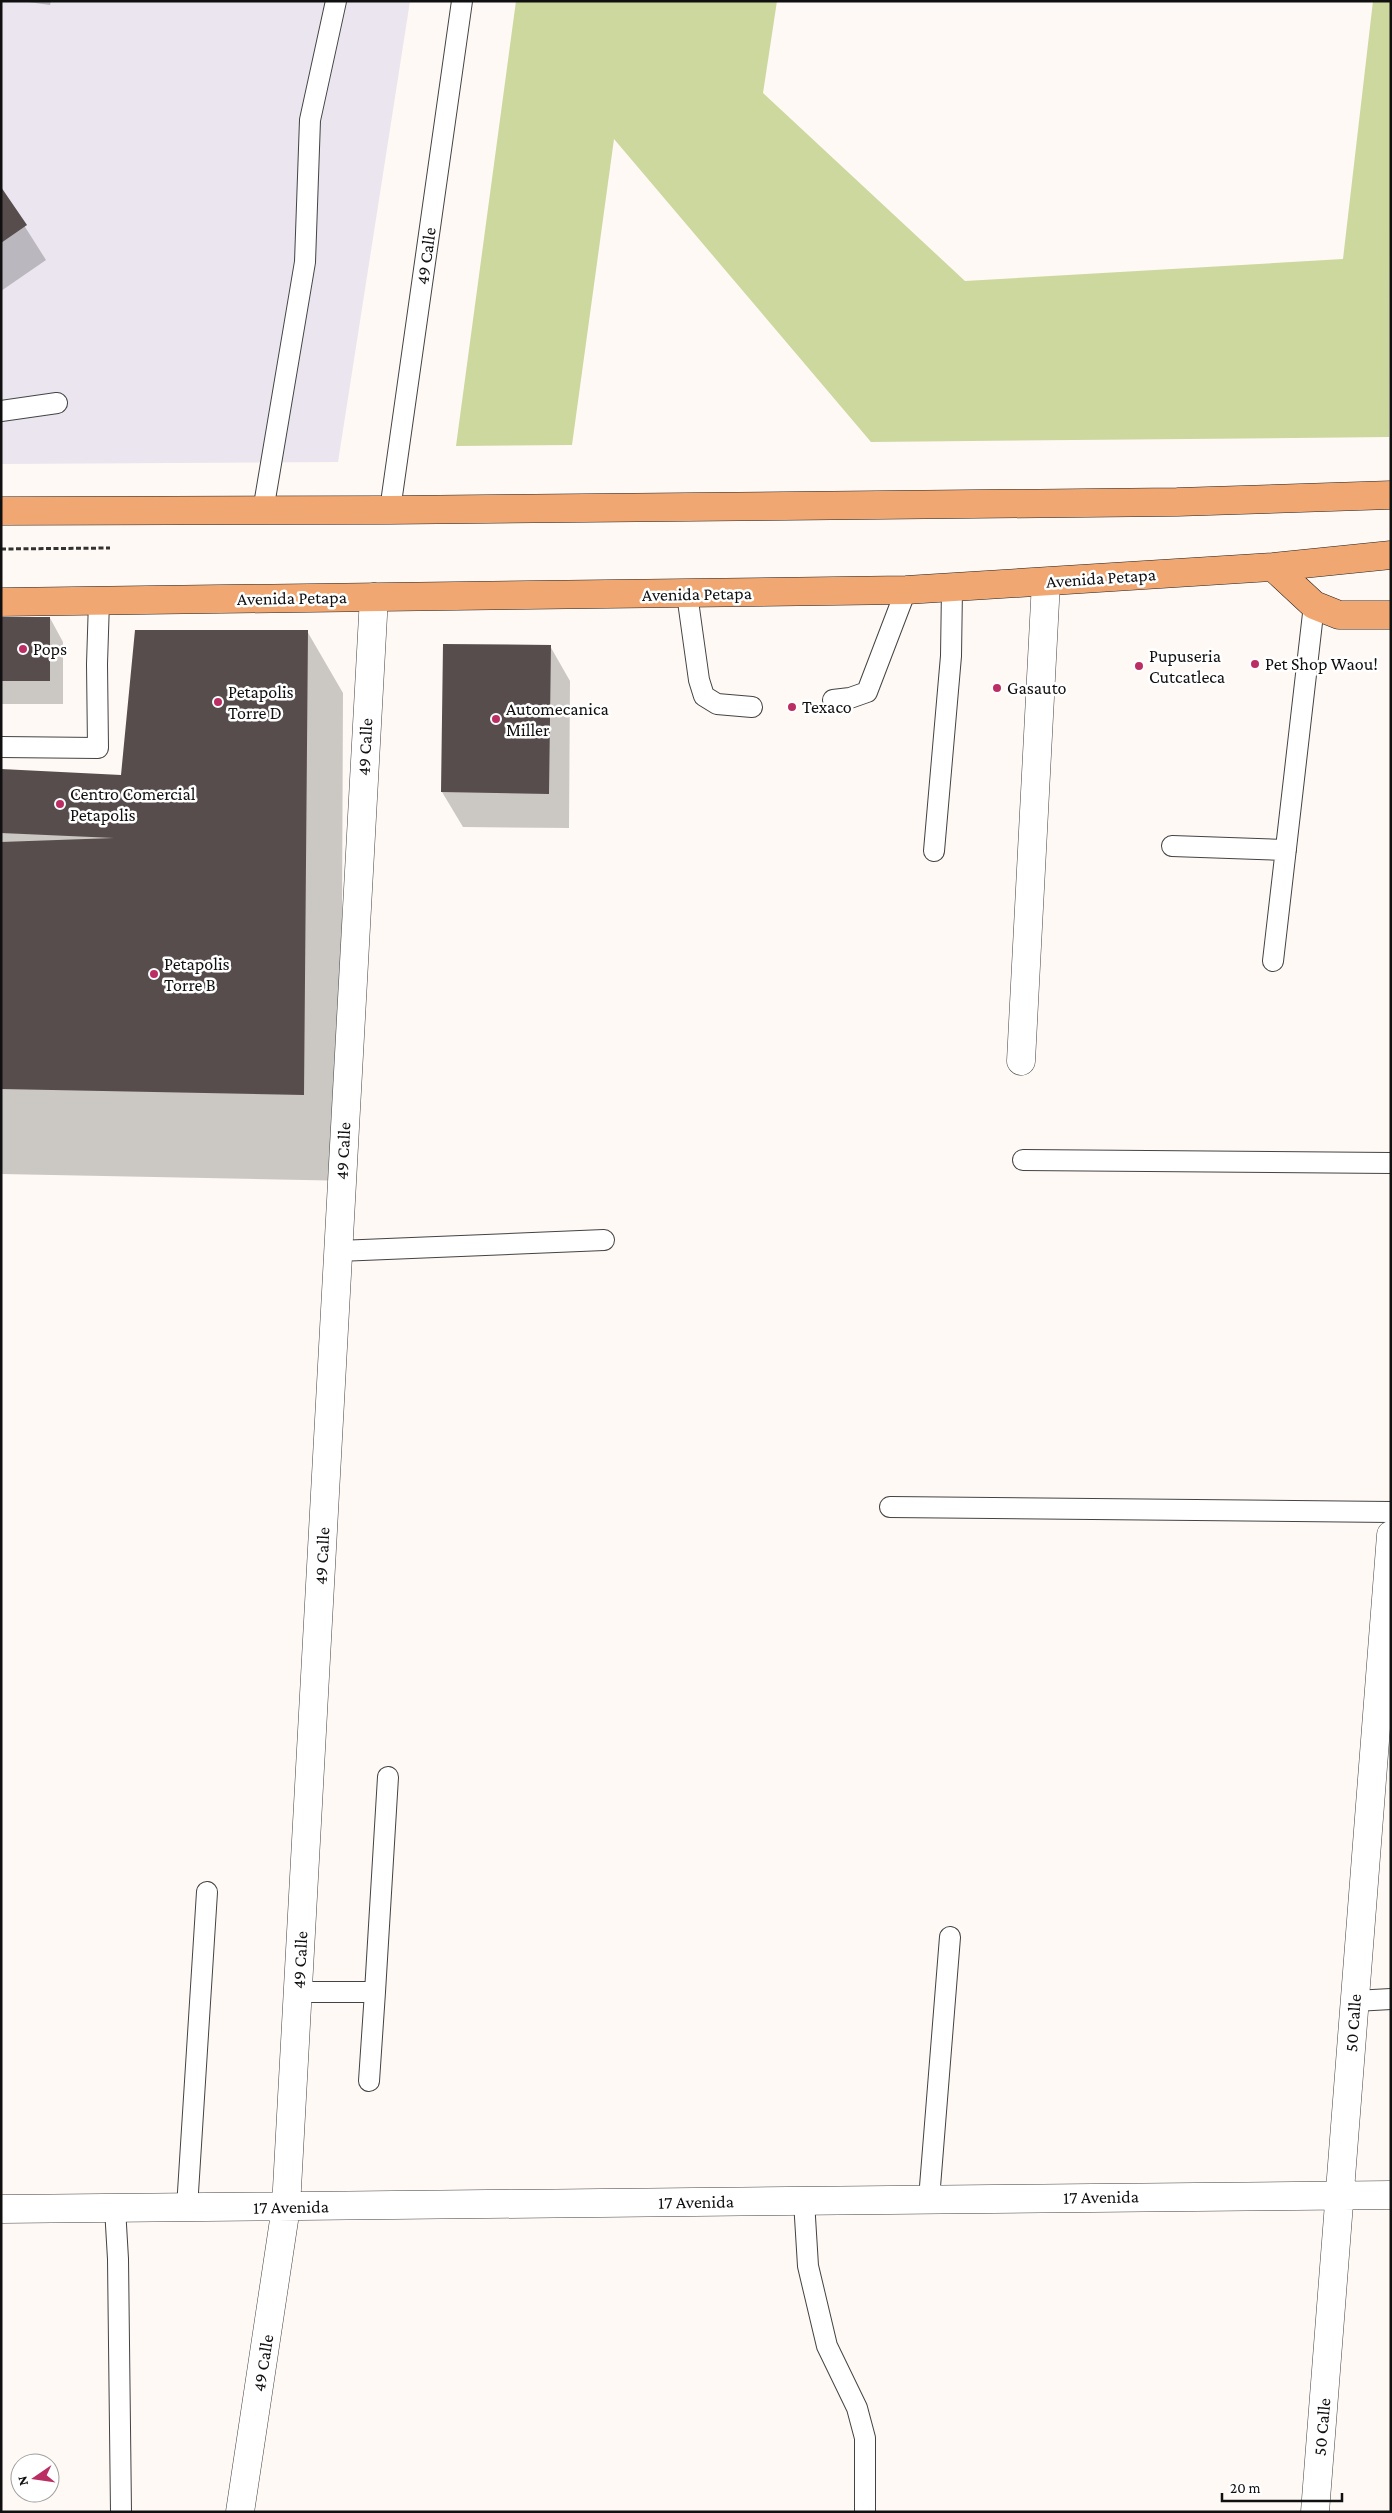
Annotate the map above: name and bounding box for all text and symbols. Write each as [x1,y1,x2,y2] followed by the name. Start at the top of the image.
[412,226,440,286] street label: 49 Calle
[1045,564,1157,592] street label: Avenida Petapa
[642,583,752,605] street label: Avenida Petapa
[237,587,347,609] street label: Avenida Petapa
[33,639,67,659] place label: Pops
[17,643,29,655] marker: Pops
[1149,646,1225,687] place label: Pupuseria Cutcatleca
[1265,654,1378,674] place label: Pet Shop Waou!
[1249,658,1261,670] marker: Pet Shop Waou!
[1133,660,1145,672] marker: Pupuseria Cutcatleca
[1007,678,1067,698] place label: Gasauto
[228,682,294,723] place label: Petapolis Torre D
[991,682,1003,694] marker: Gasauto
[212,696,224,708] marker: Petapolis Torre D
[802,697,852,717] place label: Texaco
[506,699,609,740] place label: Automecanica Miller
[786,701,798,713] marker: Texaco
[490,713,502,725] marker: Automecanica Miller
[354,718,377,776] street label: 49 Calle
[70,784,196,825] place label: Centro Comercial Petapolis
[54,798,66,810] marker: Centro Comercial Petapolis
[164,954,230,995] place label: Petapolis Torre B
[148,968,160,980] marker: Petapolis Torre B
[332,1122,355,1180] street label: 49 Calle
[311,1527,334,1585] street label: 49 Calle
[289,1931,312,1989] street label: 49 Calle
[1341,1993,1365,2053] street label: 50 Calle
[1063,2186,1139,2208] street label: 17 Avenida
[658,2191,734,2213] street label: 17 Avenida
[253,2196,329,2218] street label: 17 Avenida
[249,2333,277,2393] street label: 49 Calle
[1309,2397,1335,2457] street label: 50 Calle
[10,2453,60,2503] north arrow
[1222,2470,1342,2502] scale bar
[13,2474,31,2487] text: N
[1230,2480,1261,2496] text: 20 m

